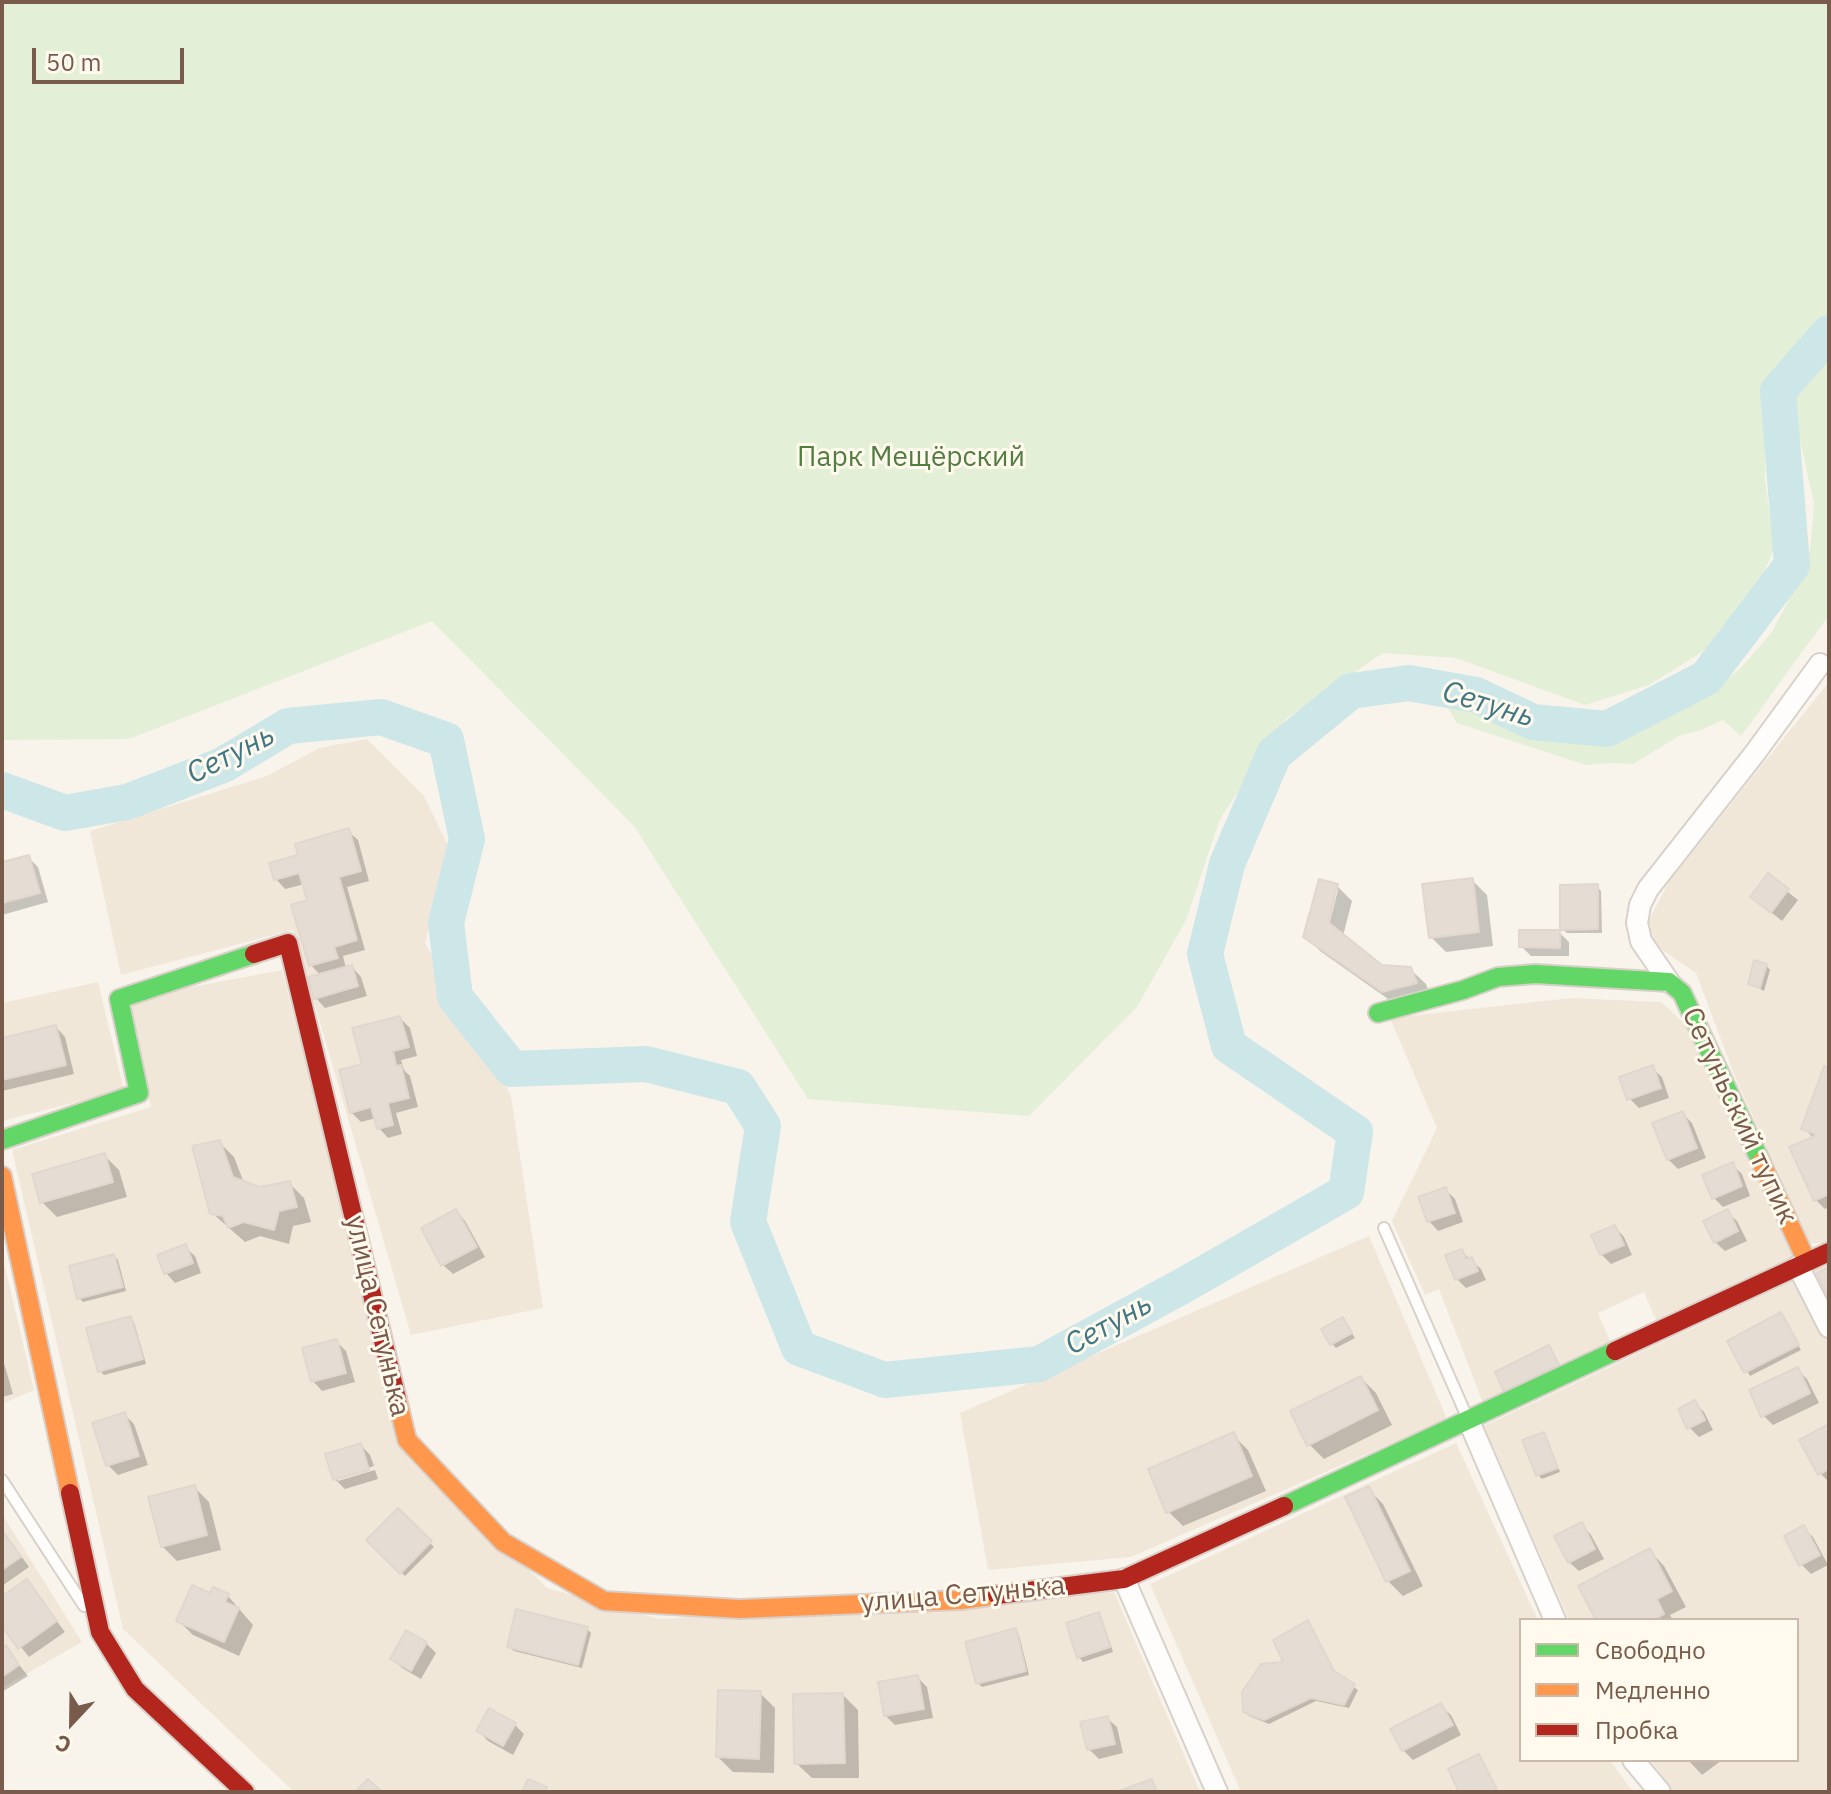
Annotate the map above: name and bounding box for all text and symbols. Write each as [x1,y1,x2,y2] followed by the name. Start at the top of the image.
[36,32,188,82] scale bar
[46,46,101,78] text: 50 m
[797,441,1025,475] park label: Парк Мещёрский
[1438,674,1538,736] water label: Сетунь
[181,718,281,792] water label: Сетунь
[1674,1002,1804,1230] street label: Сетуньский тупик
[338,1212,416,1420] street label: улица Сетунька
[1059,1287,1159,1363] water label: Сетунь
[859,1569,1067,1621] street label: улица Сетунька
[1519,1618,1799,1762] legend
[1595,1634,1706,1666] text: Свободно
[1595,1674,1711,1706] text: Медленно
[32,1682,112,1762] north arrow
[1595,1714,1678,1746] text: Пробка
[51,1729,75,1761] text: С

